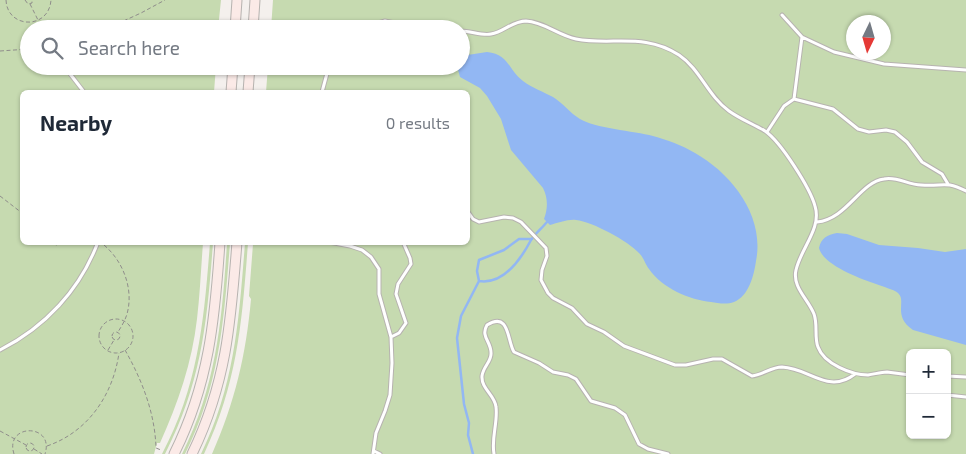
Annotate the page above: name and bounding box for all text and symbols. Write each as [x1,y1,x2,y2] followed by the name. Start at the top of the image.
[846,15,891,60] north arrow
[20,20,470,75] search box
[38,34,66,62] icon: search
[78,36,180,59] text: Search here
[40,110,112,135] text: Nearby
[386,113,450,132] text: 0 results
[906,349,951,439] map controls
[906,349,951,394] button: +
[906,394,951,439] button: −

